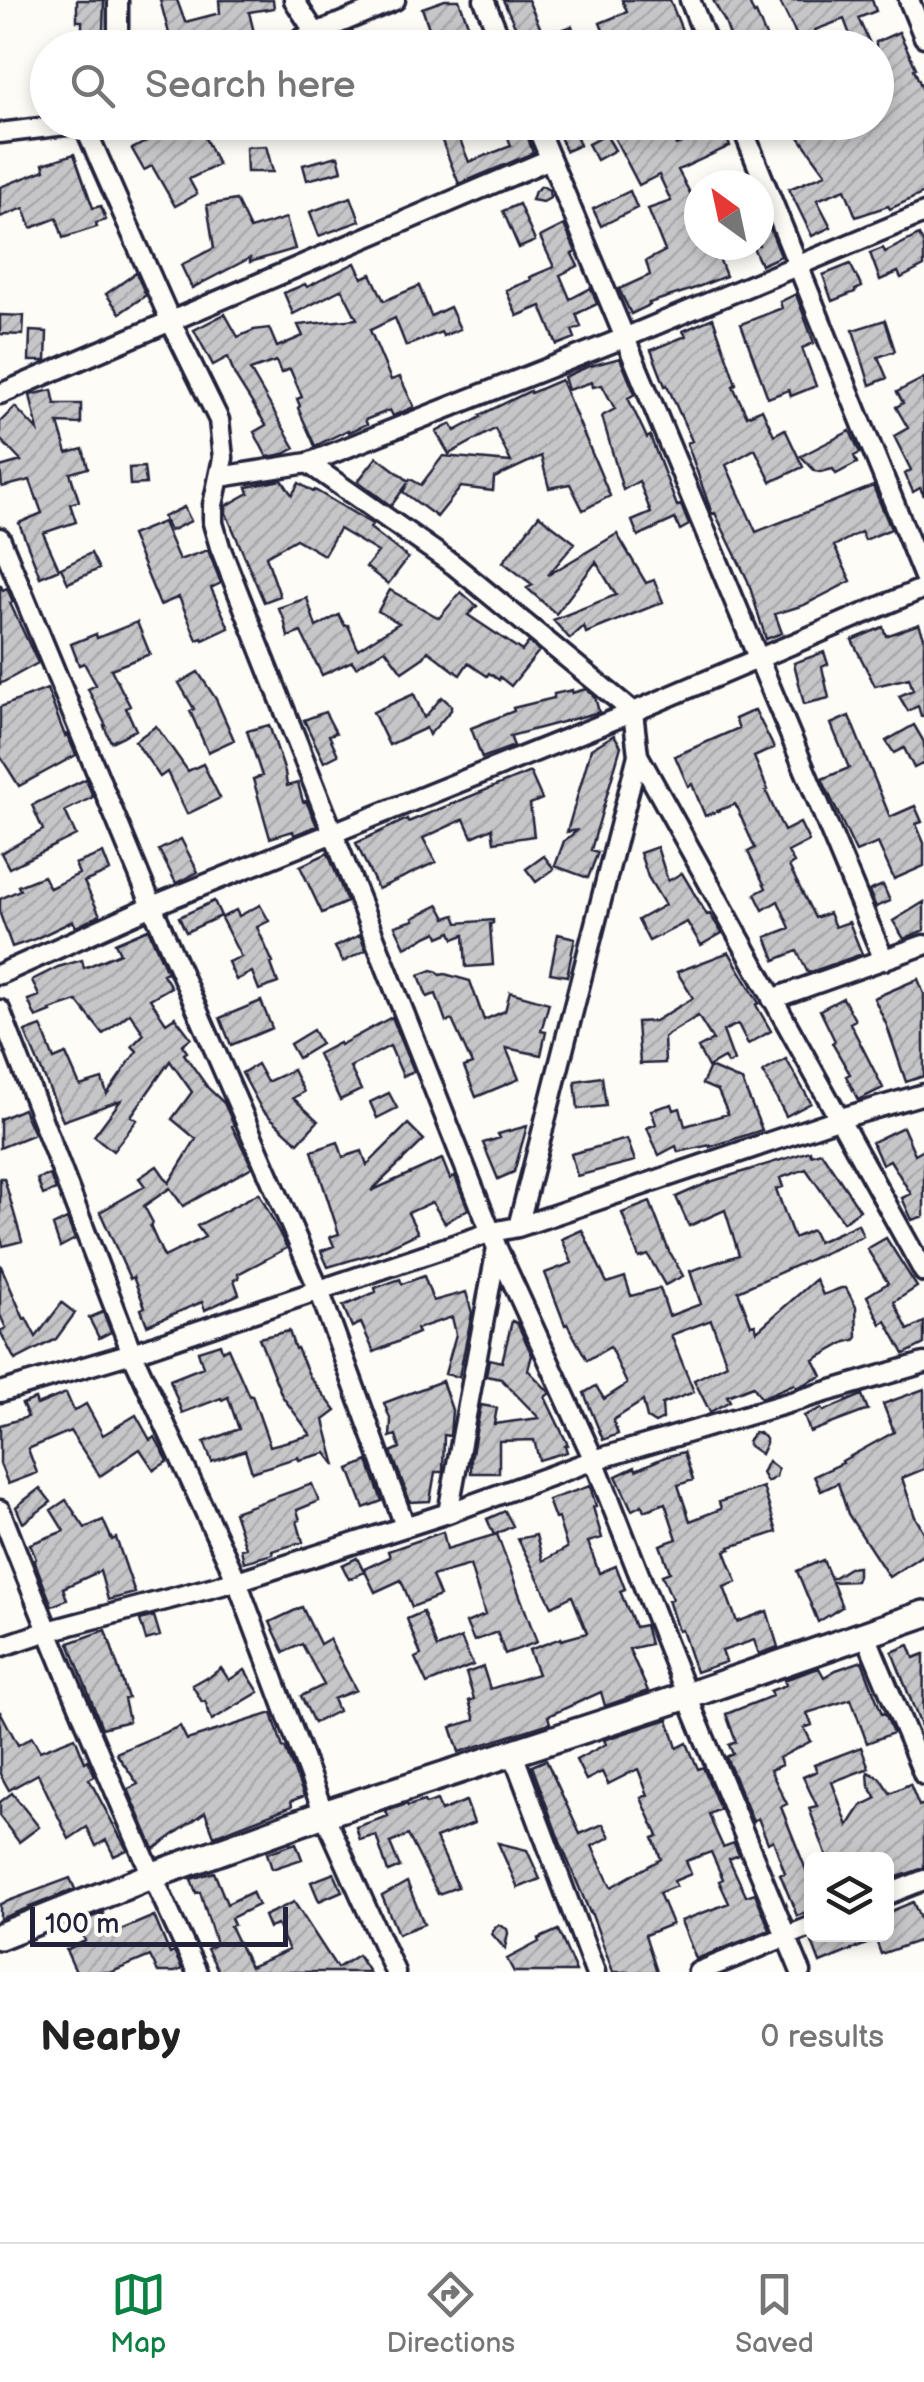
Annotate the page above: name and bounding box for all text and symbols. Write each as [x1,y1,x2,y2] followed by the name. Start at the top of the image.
[30,30,894,140] search box
[65,58,120,113] icon: search
[145,63,356,108] text: Search here
[684,170,774,260] north arrow
[804,1852,894,1942] map controls
[804,1852,894,1942] button: layers
[30,1902,288,1946] scale bar
[45,1908,119,1941] text: 100 m
[40,2012,180,2063] text: Nearby
[761,2018,884,2057] text: 0 results
[110,2267,166,2360] tab: Map
[386,2267,515,2360] tab: Directions
[735,2267,814,2360] tab: Saved

